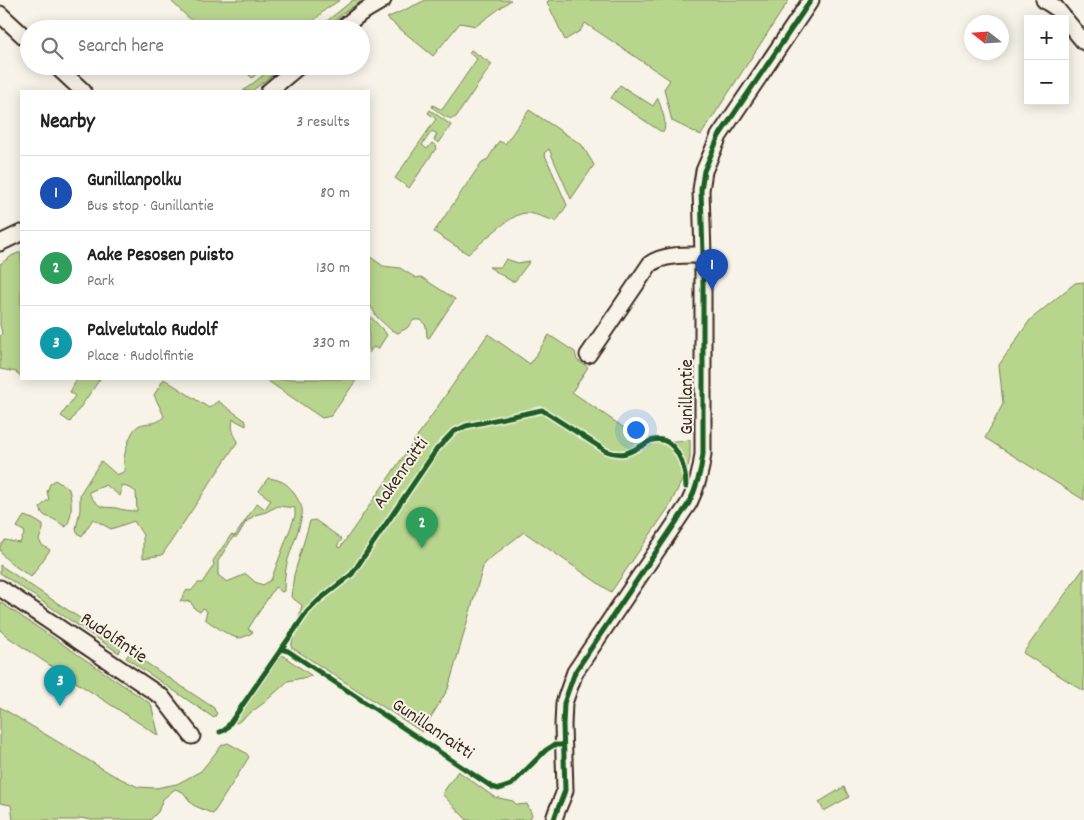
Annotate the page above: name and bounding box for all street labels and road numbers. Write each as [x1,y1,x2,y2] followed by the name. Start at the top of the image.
[675,359,702,435] street label: Gunillantie
[368,433,437,515] street label: Aakenraitti
[74,607,152,671] street label: Rudolfintie
[386,693,479,768] street label: Gunillanraitti

